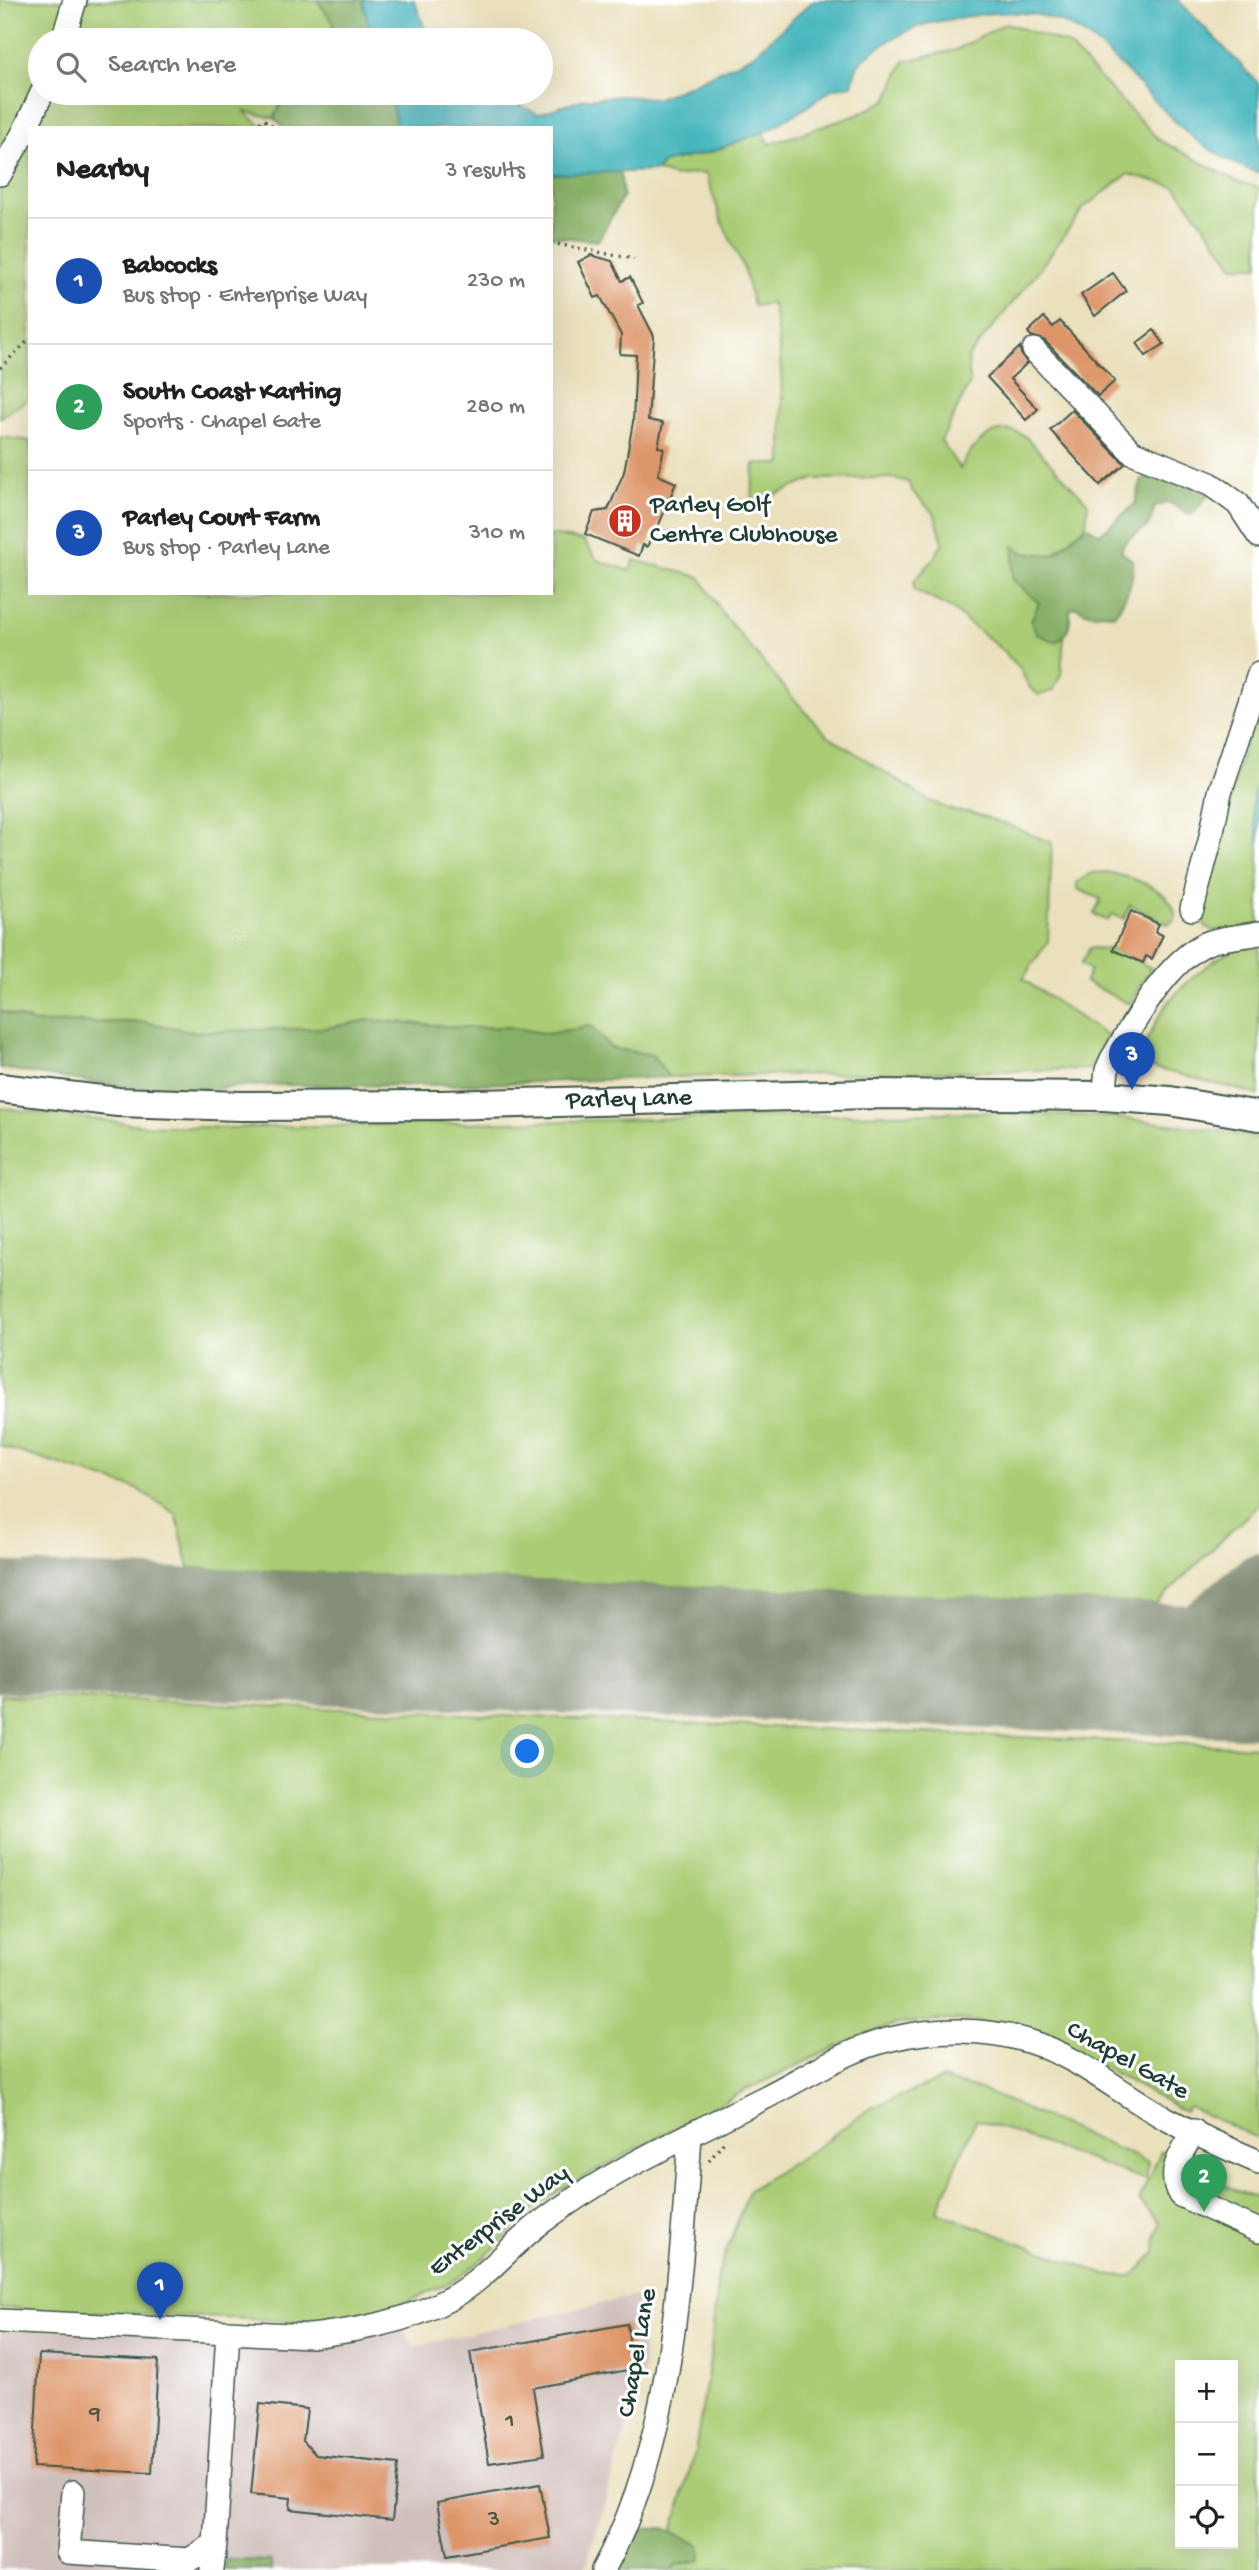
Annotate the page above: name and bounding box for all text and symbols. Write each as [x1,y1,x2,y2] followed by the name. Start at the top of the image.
[28,28,553,105] search box
[52,48,90,86] icon: search
[108,51,236,82] text: Search here
[56,154,149,189] text: Nearby
[445,158,525,185] text: 3 results
[123,252,217,283] text: Babcocks
[74,268,84,295] text: 1
[467,268,525,295] text: 230 m
[123,283,367,310] text: Bus stop · Enterprise Way
[123,378,341,409] text: South Coast Karting
[73,394,85,421] text: 2
[466,394,525,421] text: 280 m
[123,409,321,436] text: Sports · Chapel Gate
[649,491,838,552] place label: Parley Golf Centre Clubhouse
[606,502,644,540] building icon: Parley Golf Centre Clubhouse
[123,504,320,535] text: Parley Court Farm
[73,520,85,547] text: 3
[469,520,525,547] text: 310 m
[123,535,330,562] text: Bus stop · Parley Lane
[1109,1032,1155,1090] pin: 3
[565,1083,693,1117] street label: Parley Lane
[510,1734,544,1768] your location
[1060,2016,1194,2109] street label: Chapel Gate
[1181,2154,1227,2212] pin: 2
[424,2159,577,2285] street label: Enterprise Way
[137,2262,183,2320] pin: 1
[612,2286,666,2420] street label: Chapel Lane
[1175,2360,1238,2549] map controls
[1175,2360,1238,2423] button: +
[88,2401,101,2428] house number: 9
[504,2408,515,2435] house number: 1
[1175,2423,1238,2486] button: −
[1175,2486,1238,2549] button: locate
[487,2507,500,2534] house number: 3

